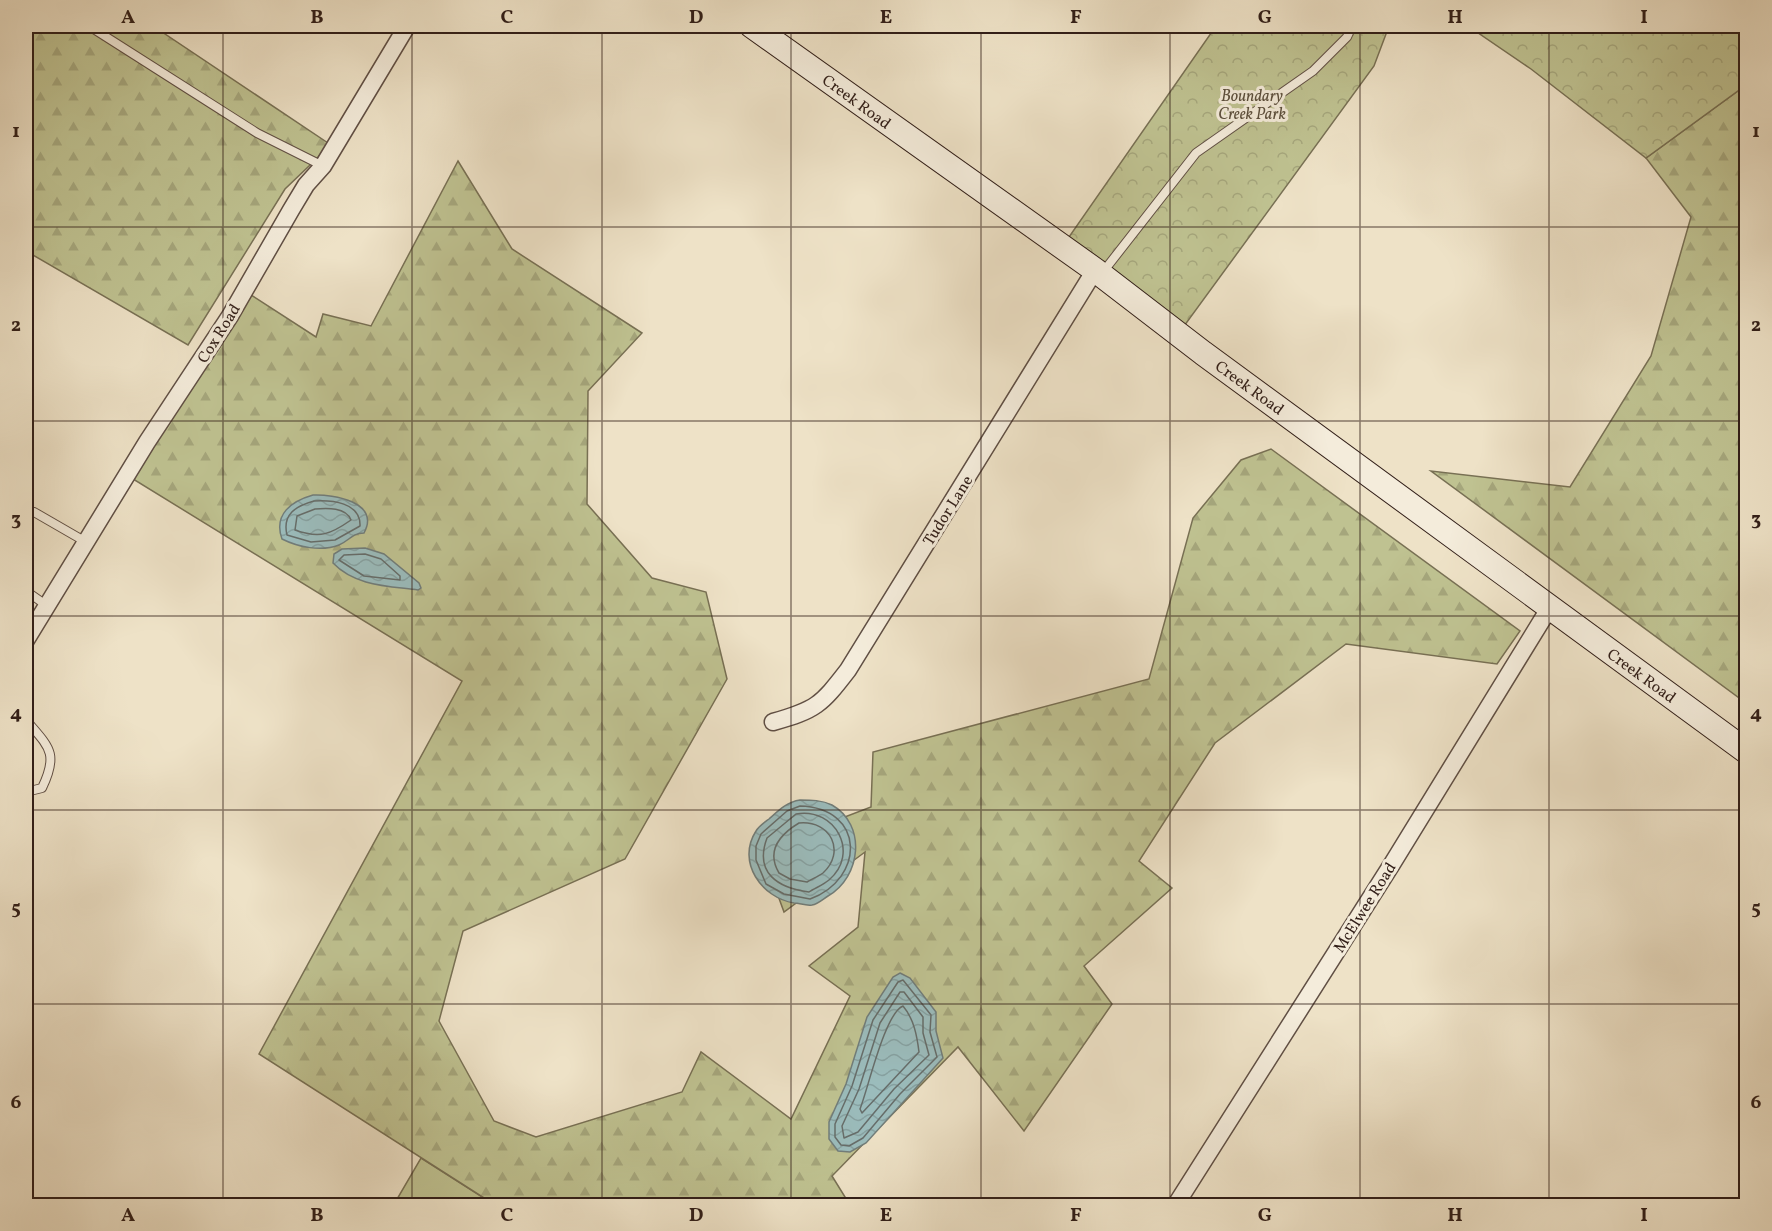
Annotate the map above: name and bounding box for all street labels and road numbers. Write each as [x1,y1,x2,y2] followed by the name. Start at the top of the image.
[817,70,895,135] street label: Creek Road
[193,300,247,368] street label: Cox Road
[1210,356,1288,421] street label: Creek Road
[918,472,979,550] street label: Tudor Lane
[1602,644,1680,709] street label: Creek Road
[1329,859,1402,958] street label: McElwee Road

